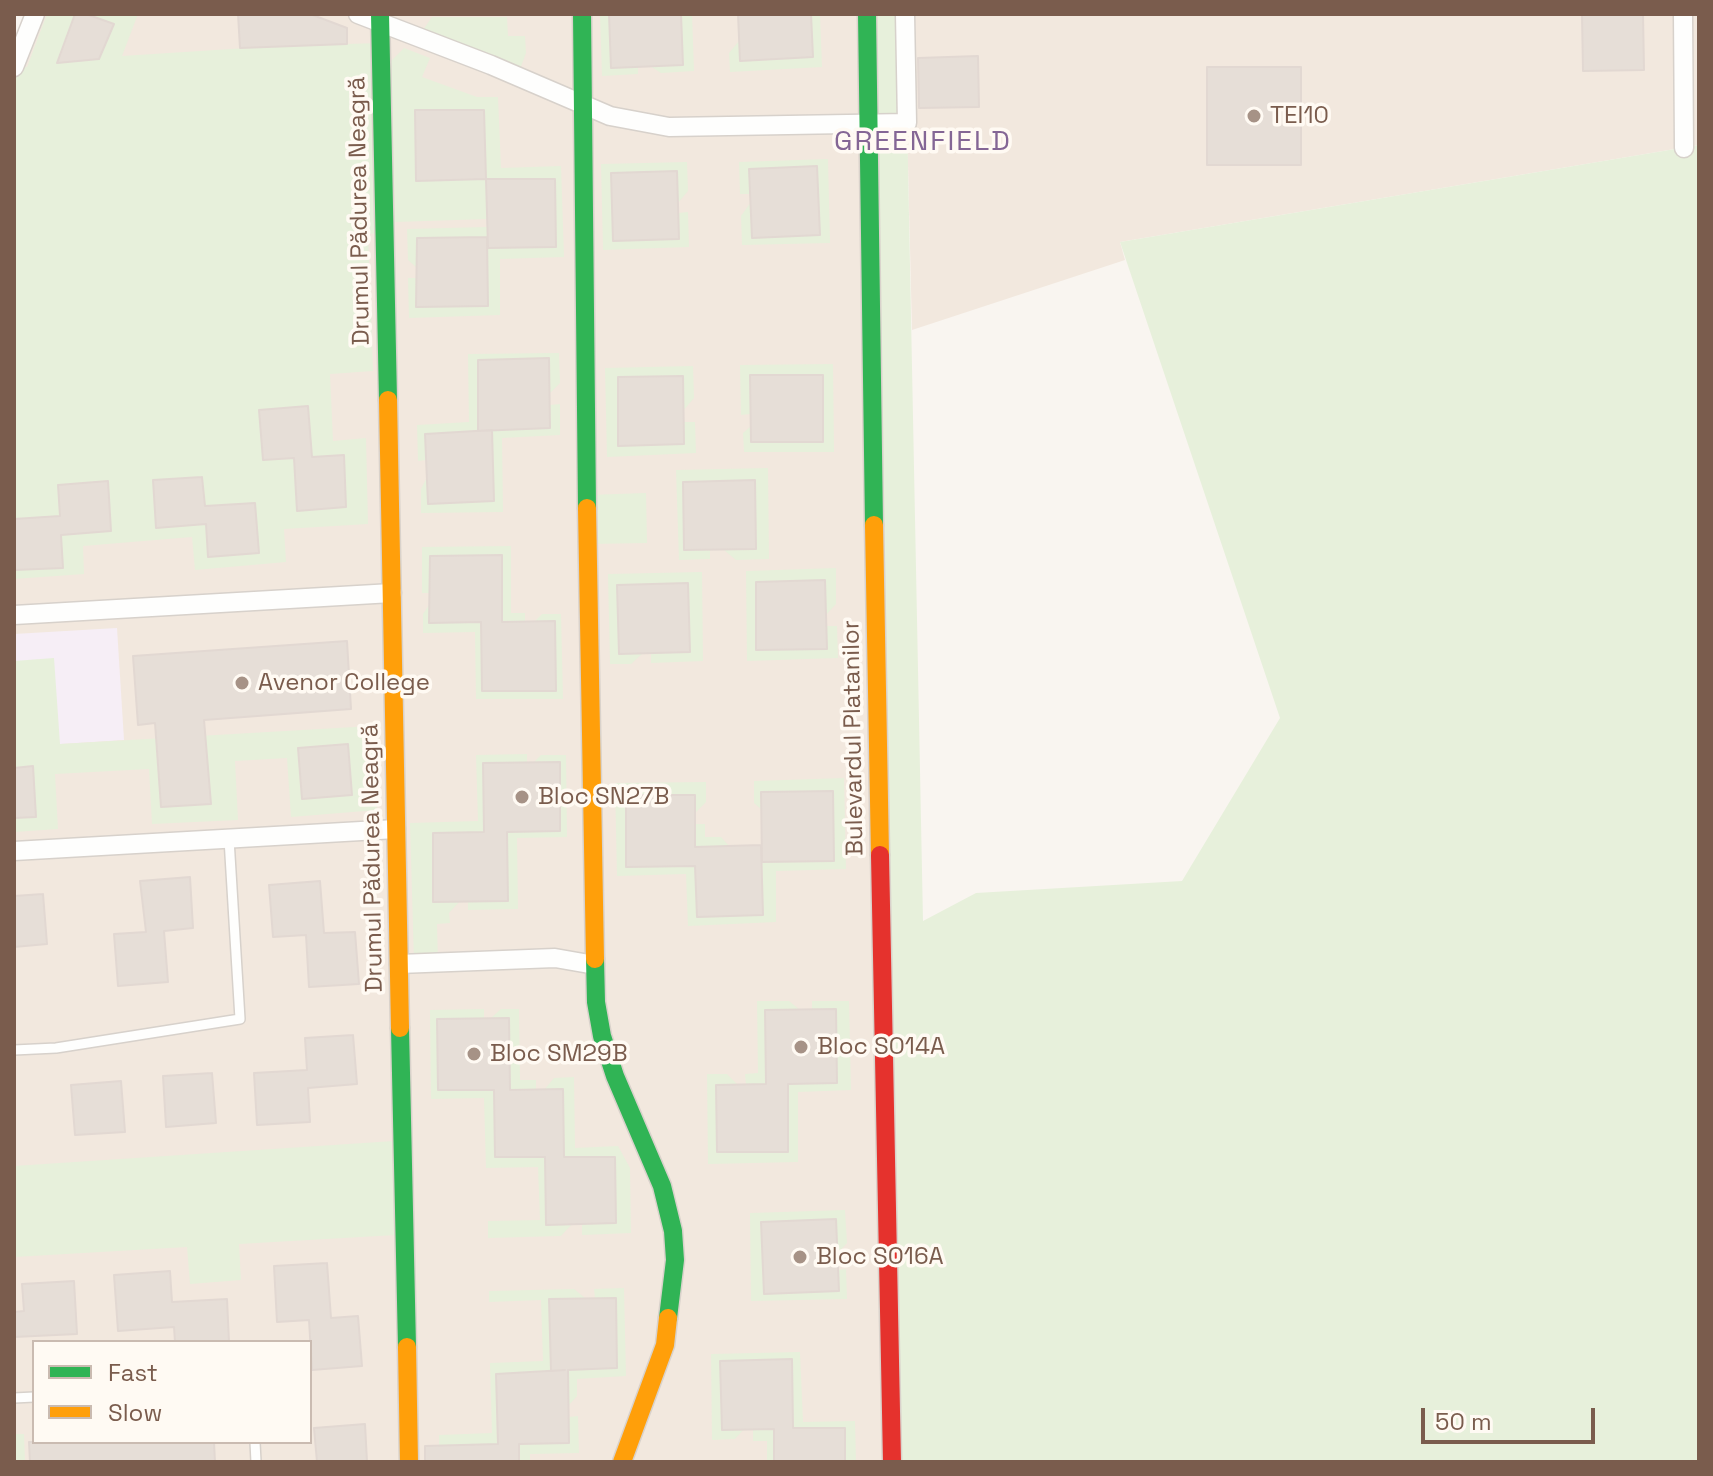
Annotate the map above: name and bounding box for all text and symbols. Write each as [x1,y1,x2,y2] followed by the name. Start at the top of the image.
[343,76,377,346] street label: Drumul Pădurea Neagră
[1270,102,1329,130] place label: TEI10
[1245,107,1263,125] marker: TEI10
[834,125,1012,159] district label: GREENFIELD
[838,620,870,856] street label: Bulevardul Platanilor
[258,669,430,697] place label: Avenor College
[233,674,251,692] marker: Avenor College
[356,723,390,993] street label: Drumul Pădurea Neagră
[538,783,669,811] place label: Bloc SN27B
[513,788,531,806] marker: Bloc SN27B
[817,1033,945,1061] place label: Bloc SO14A
[792,1038,810,1056] marker: Bloc SO14A
[490,1040,628,1068] place label: Bloc SM29B
[465,1045,483,1063] marker: Bloc SM29B
[816,1243,944,1271] place label: Bloc SO16A
[791,1248,809,1266] marker: Bloc SO16A
[32,1340,312,1444] legend
[108,1357,158,1388] text: Fast
[1425,1392,1599,1442] scale bar
[108,1397,162,1428] text: Slow
[1435,1406,1492,1437] text: 50 m

